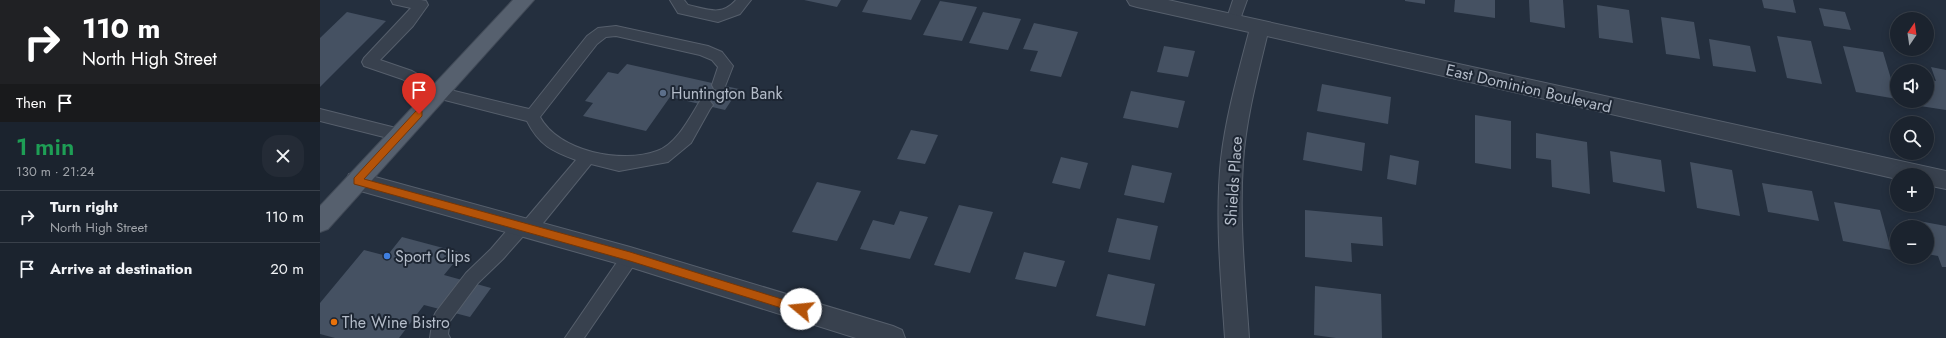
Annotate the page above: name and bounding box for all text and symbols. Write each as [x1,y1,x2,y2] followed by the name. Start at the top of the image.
[82,8,160,49] text: 110 m
[1890,12,1934,56] north arrow
[1890,12,1934,264] map controls
[16,16,68,68] icon: right
[82,46,217,72] text: North High Street
[1444,58,1614,119] street label: East Dominion Boulevard
[1890,64,1934,108] button: sound
[402,73,436,114] pin
[408,79,430,101] icon: arrive
[671,82,784,105] place label: Huntington Bank
[658,88,668,98] marker: Huntington Bank
[16,92,46,114] text: Then
[54,92,76,114] icon: arrive
[1890,116,1934,160] button: search
[16,129,74,164] text: 1 min
[262,135,304,177] button: close
[1219,136,1248,227] street label: Shields Place
[16,162,95,181] text: 130 m · 21:24
[1890,168,1934,212] button: +
[50,196,118,218] text: Turn right
[16,206,38,228] icon: right
[265,206,304,228] text: 110 m
[50,218,147,237] text: North High Street
[1890,220,1934,264] button: −
[395,245,470,268] place label: Sport Clips
[382,251,392,261] marker: Sport Clips
[16,258,38,280] icon: arrive
[50,258,192,280] text: Arrive at destination
[270,258,304,280] text: 20 m
[780,288,822,330] position arrow
[342,311,450,334] place label: The Wine Bistro
[329,317,339,327] marker: The Wine Bistro

